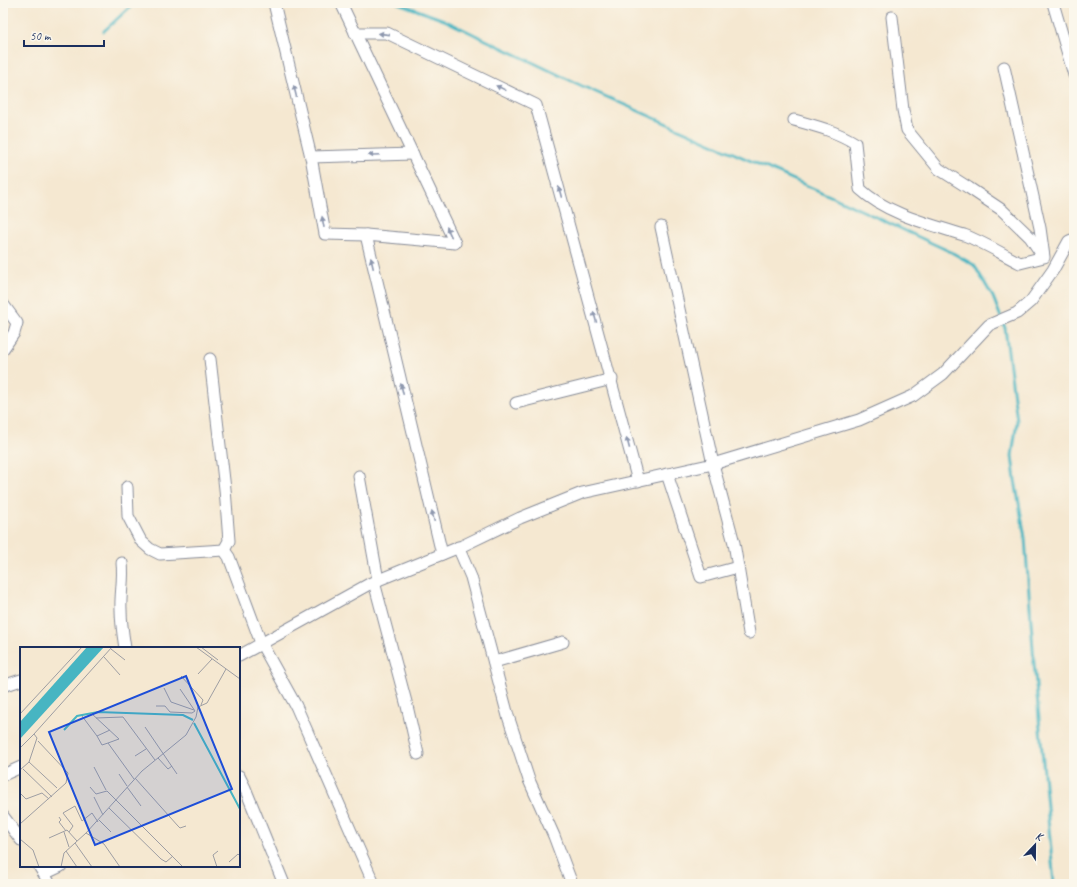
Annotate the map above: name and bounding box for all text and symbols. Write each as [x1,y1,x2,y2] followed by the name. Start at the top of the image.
[24,22,104,48] scale bar
[30,28,52,44] text: 50 m
[377,30,390,37] one-way arrow
[292,85,298,97] one-way arrow
[495,85,507,91] one-way arrow
[367,152,380,158] one-way arrow
[557,186,563,198] one-way arrow
[319,216,325,228] one-way arrow
[446,226,452,237] one-way arrow
[369,257,375,269] one-way arrow
[591,311,597,324] one-way arrow
[399,383,405,396] one-way arrow
[625,437,631,449] one-way arrow
[429,510,435,522] one-way arrow
[20,647,240,867] inset map
[1015,825,1055,865] north arrow
[1034,828,1046,844] text: K

